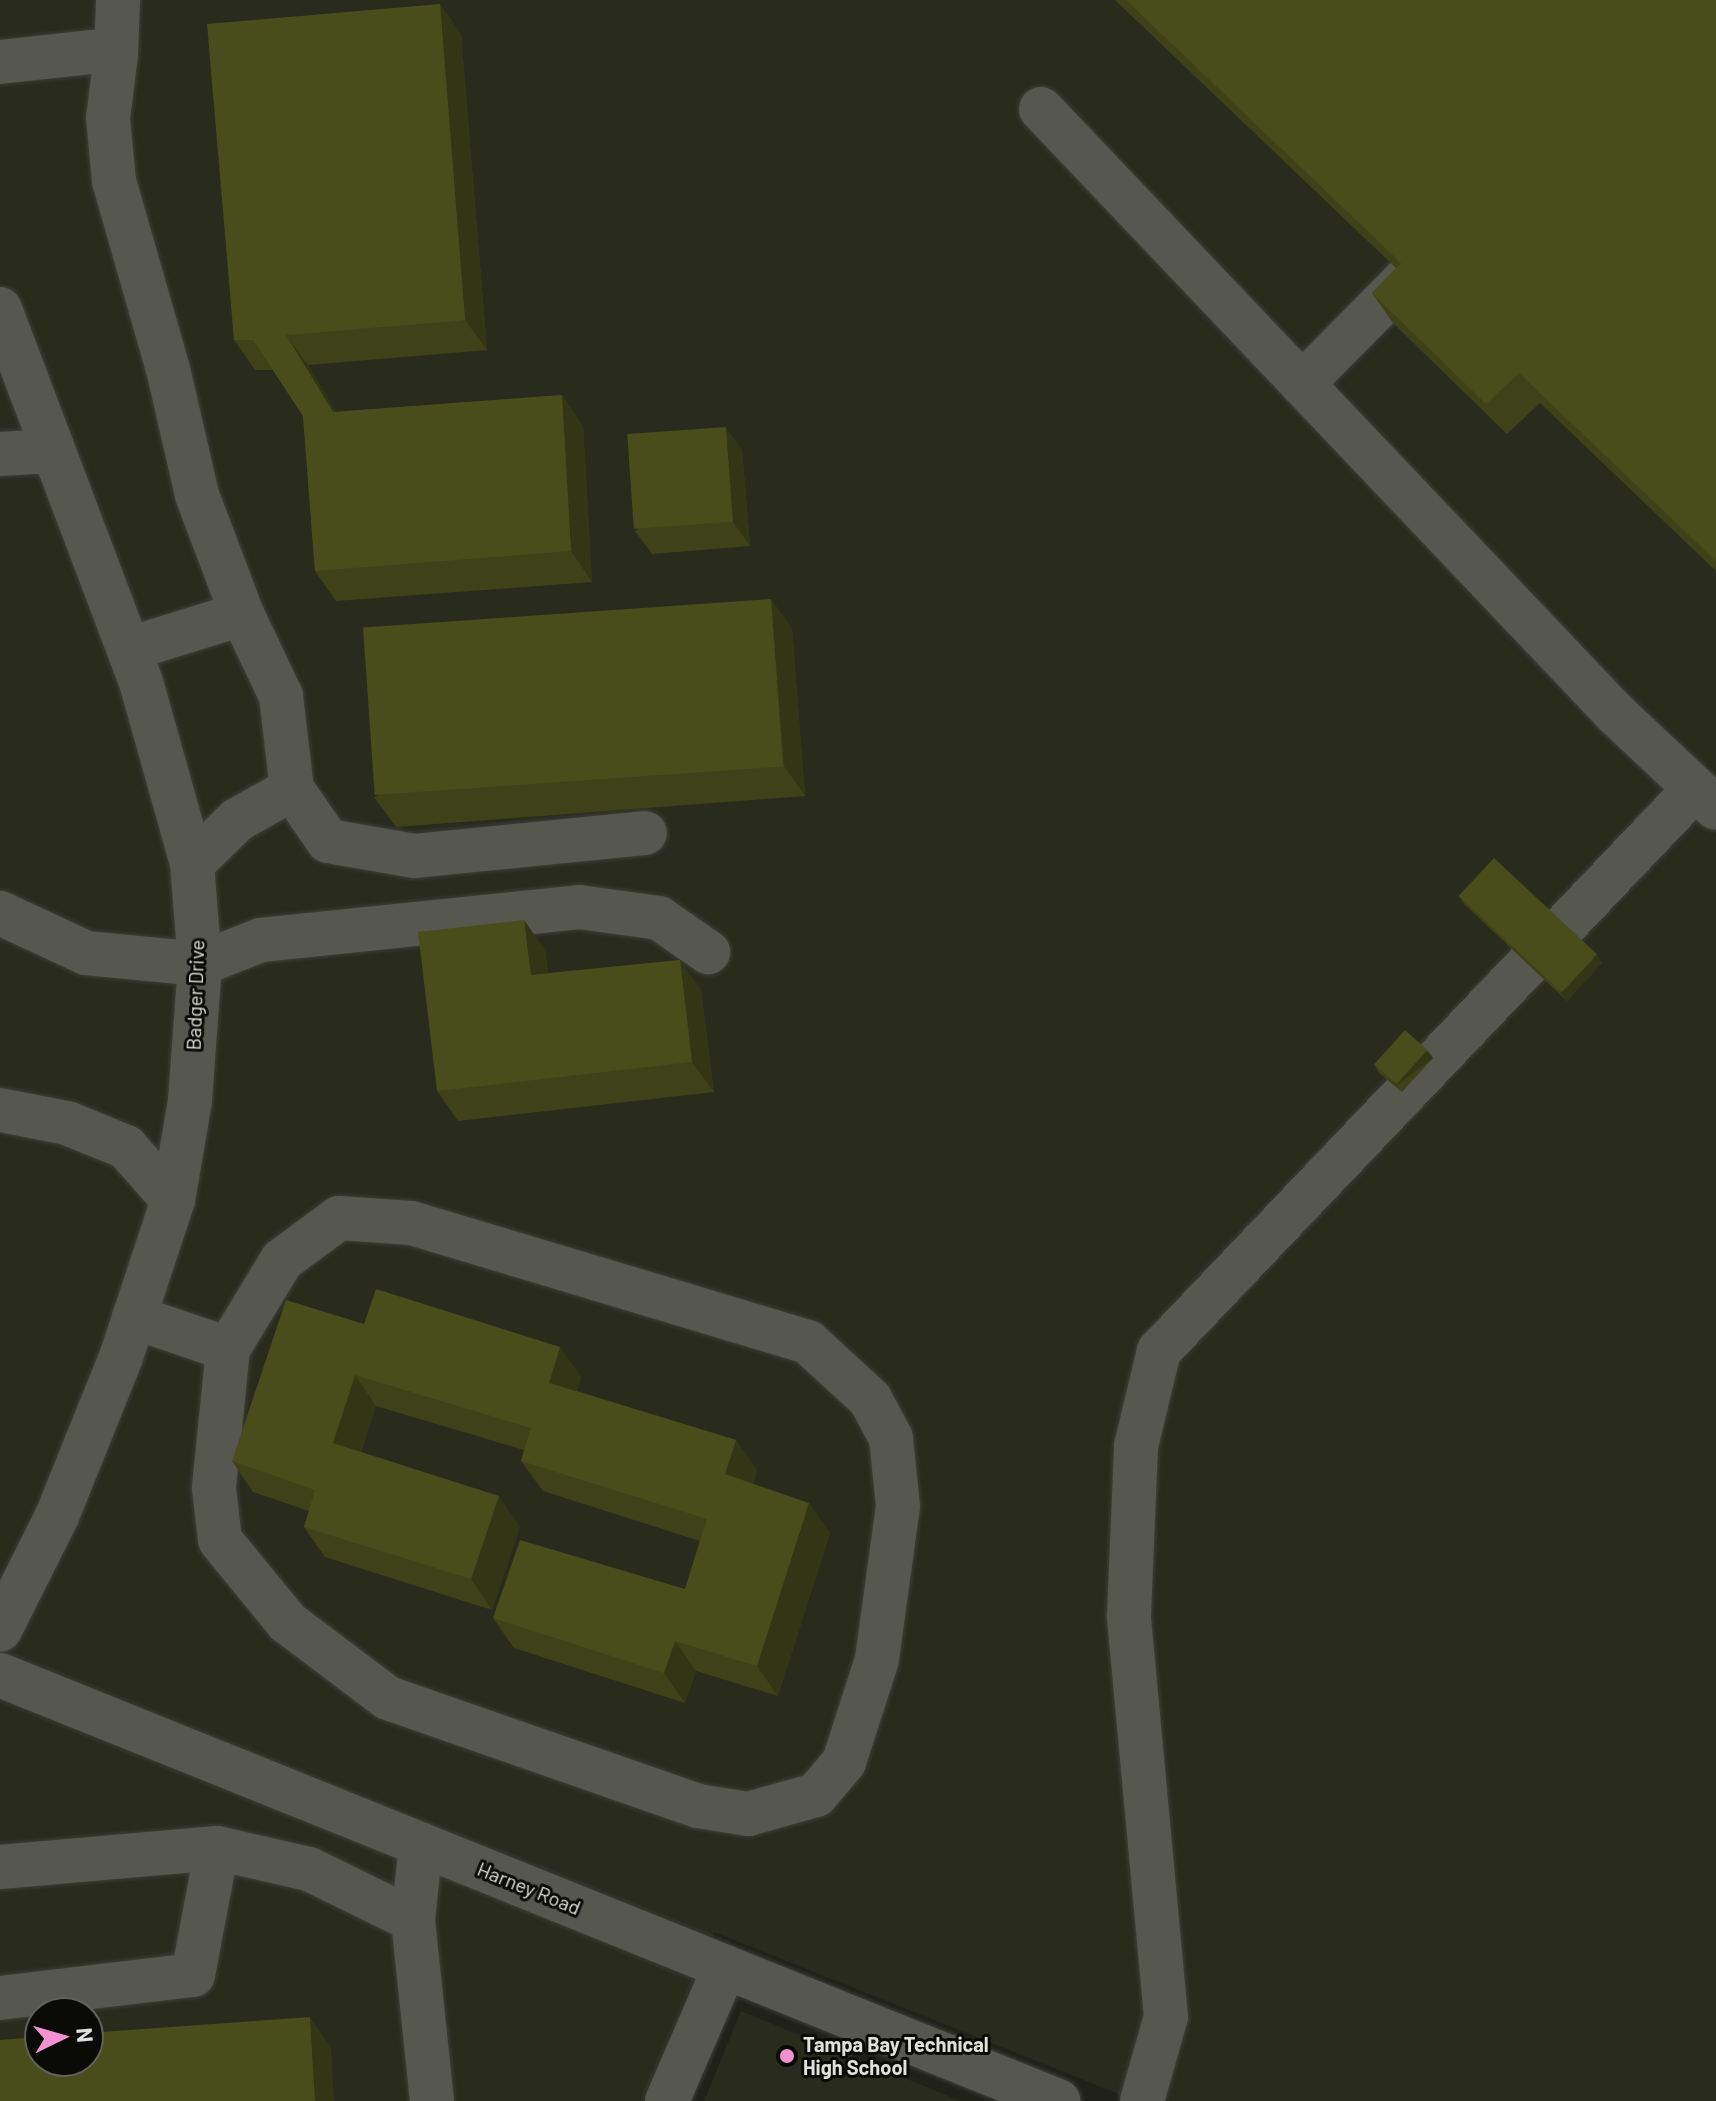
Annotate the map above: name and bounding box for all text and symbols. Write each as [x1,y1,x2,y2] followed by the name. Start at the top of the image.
[181,939,209,1051] street label: Badger Drive
[474,1856,584,1920] street label: Harney Road
[24,1997,104,2077] north arrow
[72,2027,100,2044] text: N
[803,2032,989,2079] place label: Tampa Bay Technical High School
[778,2047,796,2065] marker: Tampa Bay Technical High School

